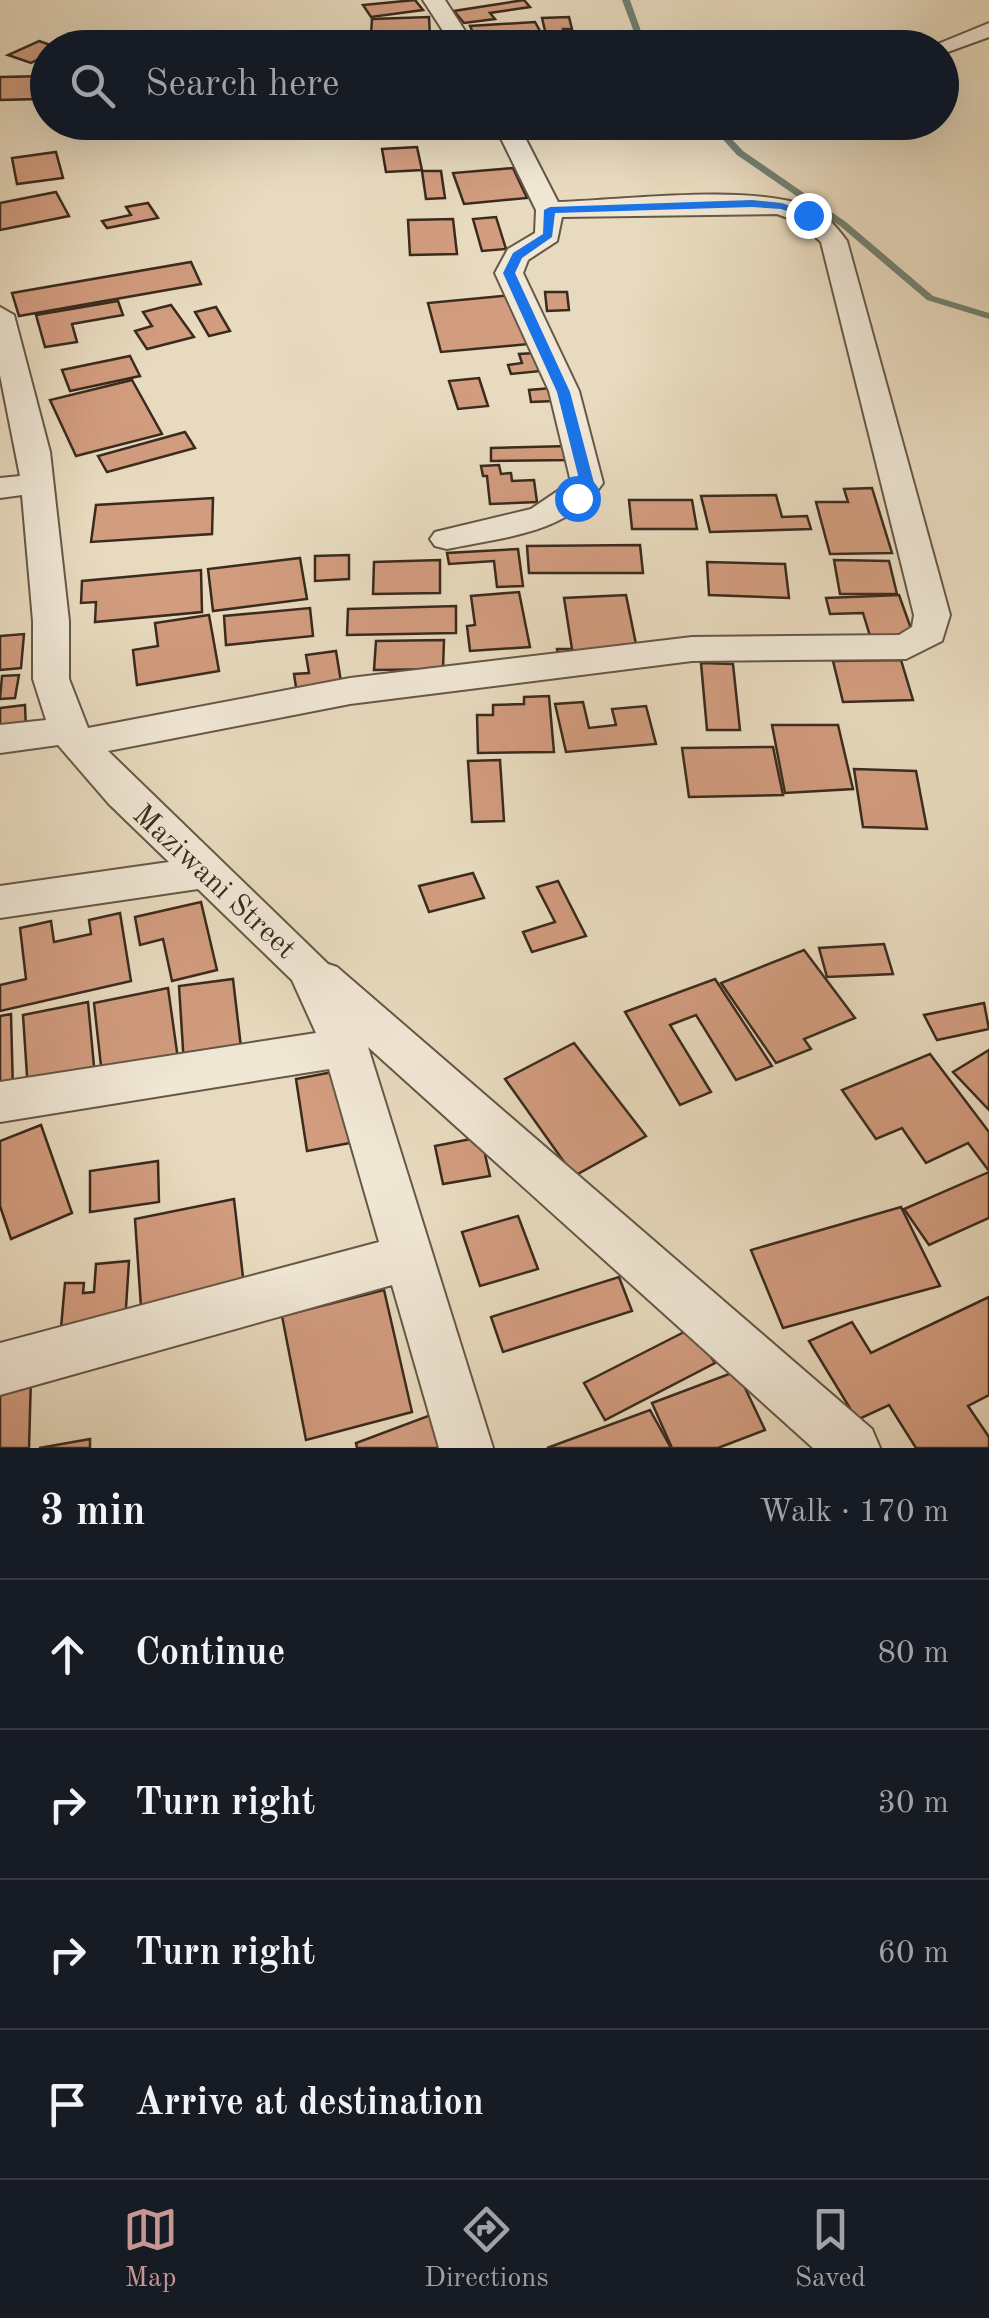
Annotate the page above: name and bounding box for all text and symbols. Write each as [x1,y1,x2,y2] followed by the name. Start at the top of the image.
[30,30,959,140] search box
[65,58,120,113] icon: search
[145,66,340,104] text: Search here
[786,193,832,239] route end
[555,476,601,522] route start
[126,800,301,965] street label: Maziwani Street
[40,1492,146,1534] text: 3 min
[759,1497,949,1529] text: Walk · 170 m
[40,1627,95,1682] icon: ahead
[135,1635,285,1673] text: Continue
[878,1638,949,1670] text: 80 m
[40,1777,95,1832] icon: right
[135,1785,315,1823] text: Turn right
[878,1788,949,1820] text: 30 m
[40,1927,95,1982] icon: right
[135,1935,315,1973] text: Turn right
[878,1938,949,1970] text: 60 m
[40,2077,95,2132] icon: arrive
[135,2085,484,2123] text: Arrive at destination
[123,2202,178,2297] tab: Map
[424,2202,549,2297] tab: Directions
[795,2202,866,2297] tab: Saved

